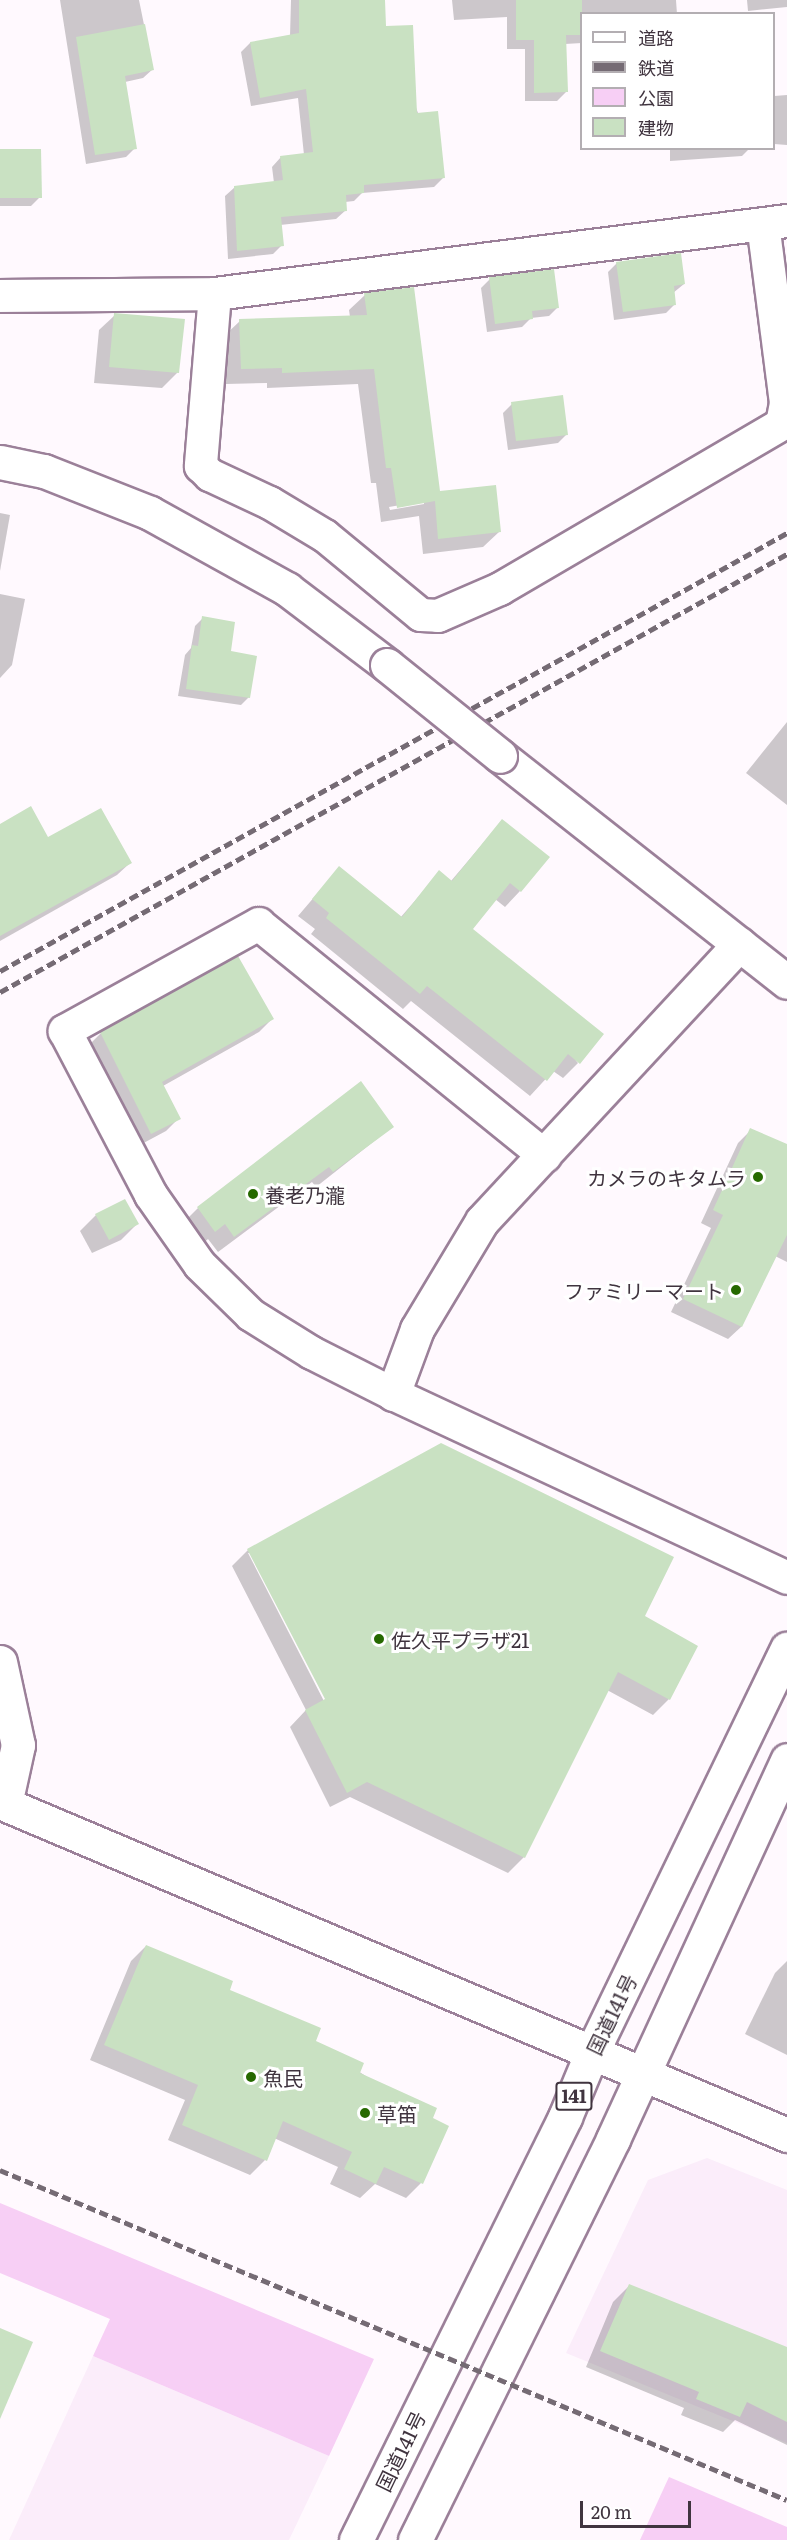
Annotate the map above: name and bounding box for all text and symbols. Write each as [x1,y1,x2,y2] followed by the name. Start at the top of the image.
[580,12,775,150] legend
[638,24,674,51] text: 道路
[638,54,674,81] text: 鉄道
[638,84,674,111] text: 公園
[638,114,674,141] text: 建物
[586,1165,746,1189] place label: カメラのキタムラ
[751,1170,765,1184] marker: カメラのキタムラ
[265,1182,345,1206] place label: 養老乃瀧
[246,1187,260,1201] marker: 養老乃瀧
[564,1278,724,1302] place label: ファミリーマート
[729,1283,743,1297] marker: ファミリーマート
[391,1627,529,1651] place label: 佐久平プラザ21
[372,1632,386,1646] marker: 佐久平プラザ21
[581,1970,641,2058] street label: 国道141号
[263,2065,303,2089] place label: 魚民
[244,2070,258,2084] marker: 魚民
[554,2081,594,2111] road number: 141
[377,2101,417,2125] place label: 草笛
[358,2106,372,2120] marker: 草笛
[370,2407,430,2495] street label: 国道141号
[583,2489,694,2527] scale bar
[591,2498,632,2525] text: 20 m

